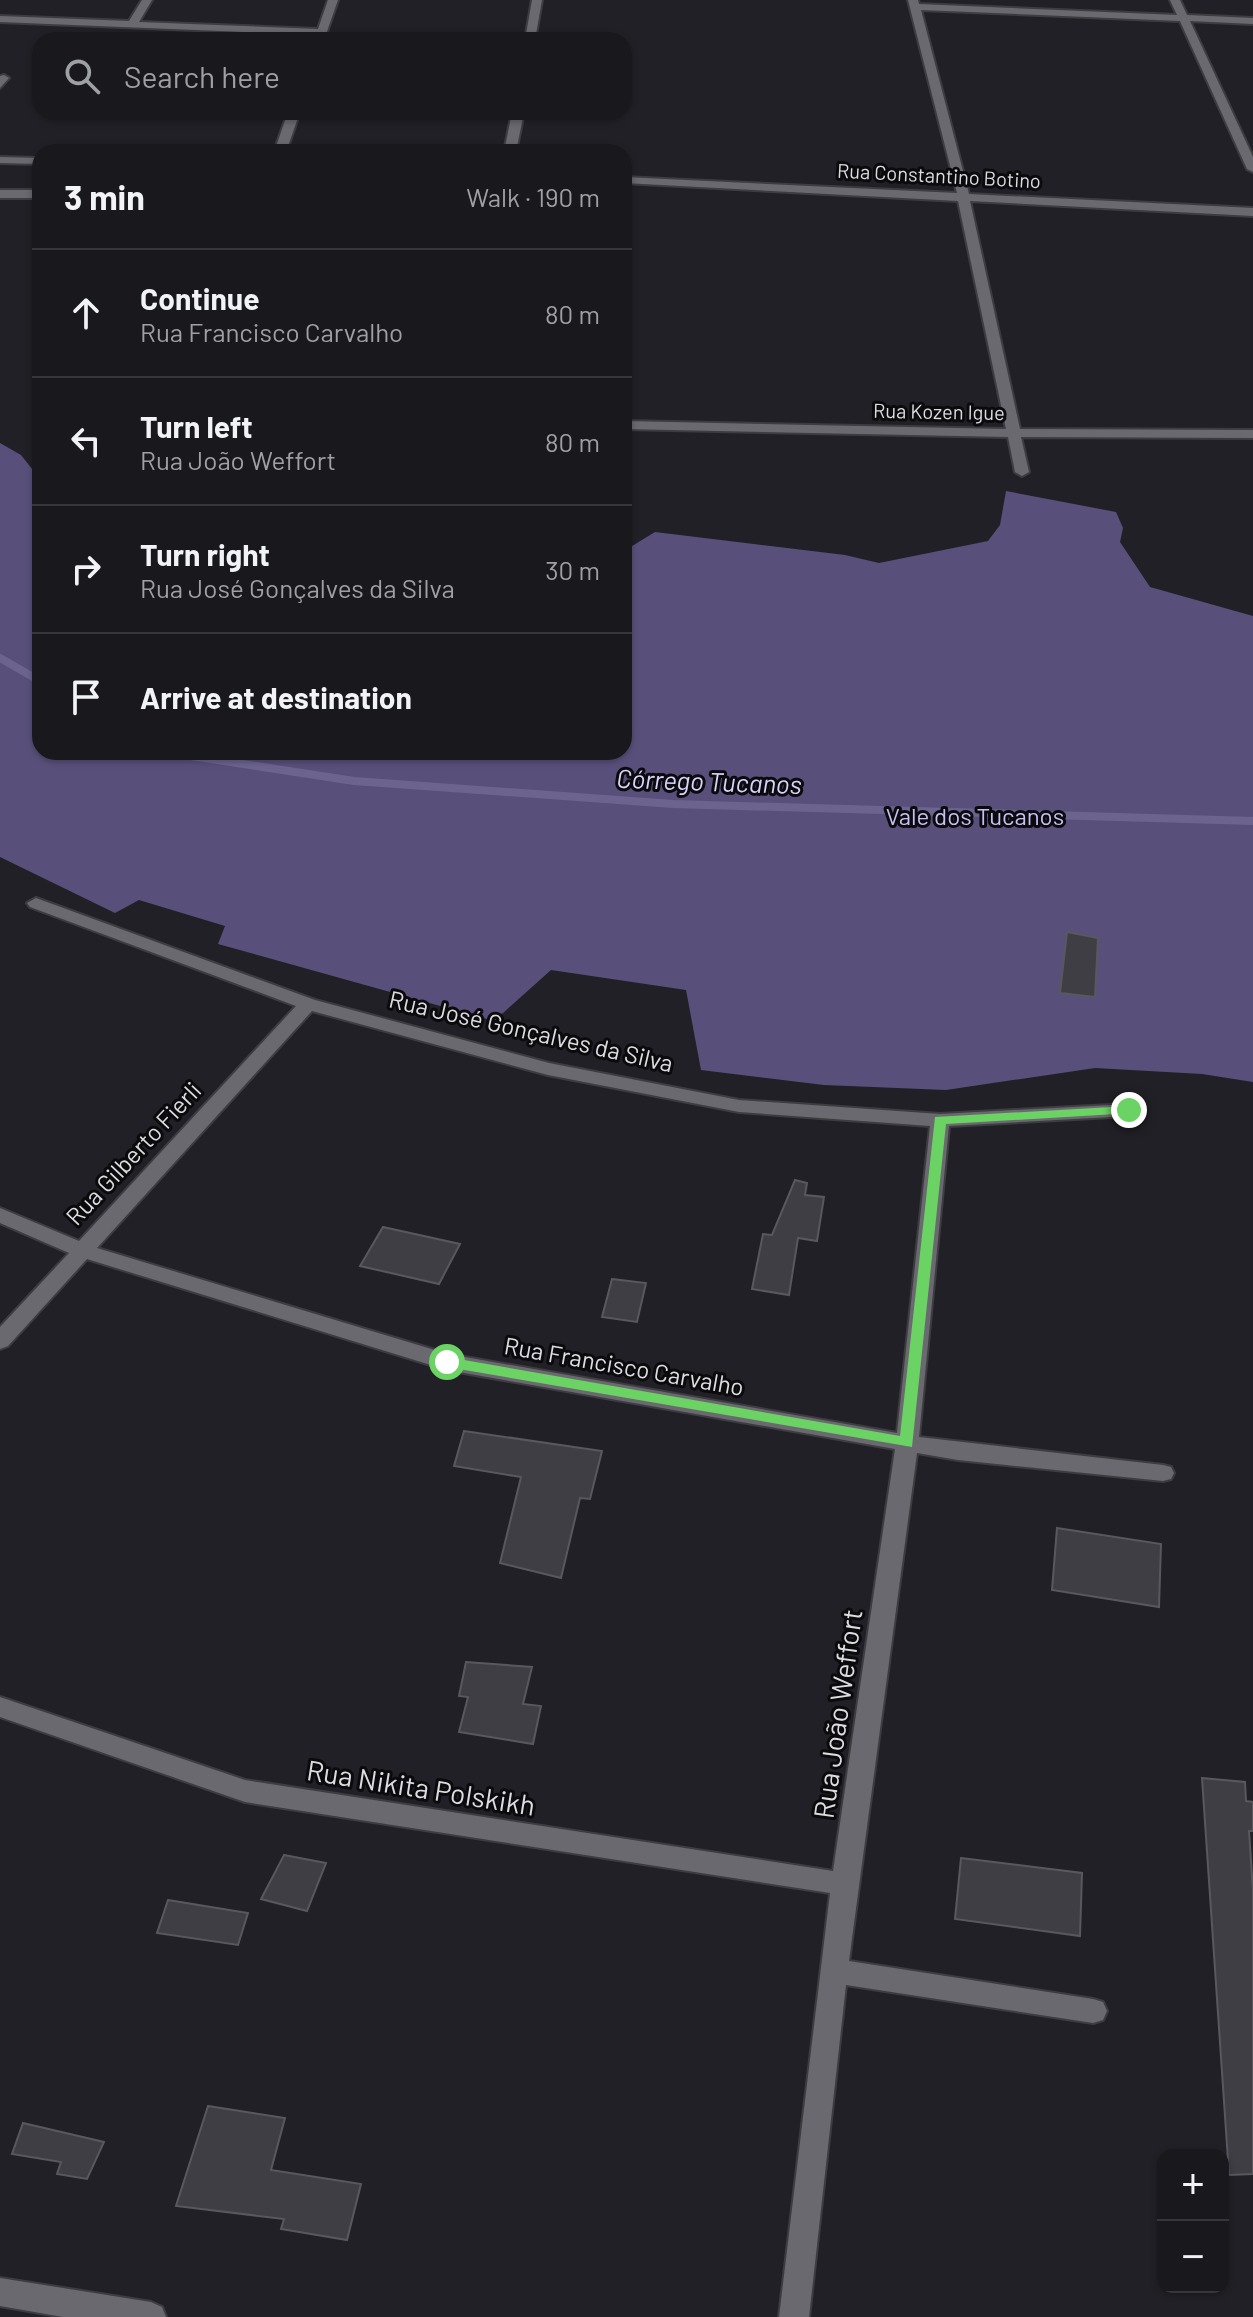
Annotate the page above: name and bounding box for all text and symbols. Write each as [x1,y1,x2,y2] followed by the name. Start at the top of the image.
[32,32,632,120] search box
[60,54,104,98] icon: search
[124,58,280,94] text: Search here
[837,158,1042,192] street label: Rua Constantino Botino
[64,176,145,217] text: 3 min
[466,181,600,212] text: Walk · 190 m
[140,280,260,316] text: Continue
[64,291,108,335] icon: ahead
[545,298,600,329] text: 80 m
[140,316,403,347] text: Rua Francisco Carvalho
[873,398,1005,424] street label: Rua Kozen Igue
[140,408,253,444] text: Turn left
[64,419,108,463] icon: left
[545,426,600,457] text: 80 m
[140,444,336,475] text: Rua João Weffort
[140,536,270,572] text: Turn right
[64,547,108,591] icon: right
[545,554,600,585] text: 30 m
[140,572,455,603] text: Rua José Gonçalves da Silva
[64,675,108,719] icon: arrive
[140,679,412,715] text: Arrive at destination
[616,762,802,799] water label: Córrego Tucanos
[886,801,1064,830] park label: Vale dos Tucanos
[386,984,676,1077] street label: Rua José Gonçalves da Silva
[59,1075,207,1231] street label: Rua Gilberto Fierli
[1111,1092,1147,1128] route end
[502,1330,746,1401] street label: Rua Francisco Carvalho
[429,1344,465,1380] route start
[805,1607,869,1821] street label: Rua João Weffort
[304,1752,538,1822] street label: Rua Nikita Polskikh
[1157,2149,1229,2293] map controls
[1157,2149,1229,2221] button: +
[1157,2221,1229,2293] button: −

